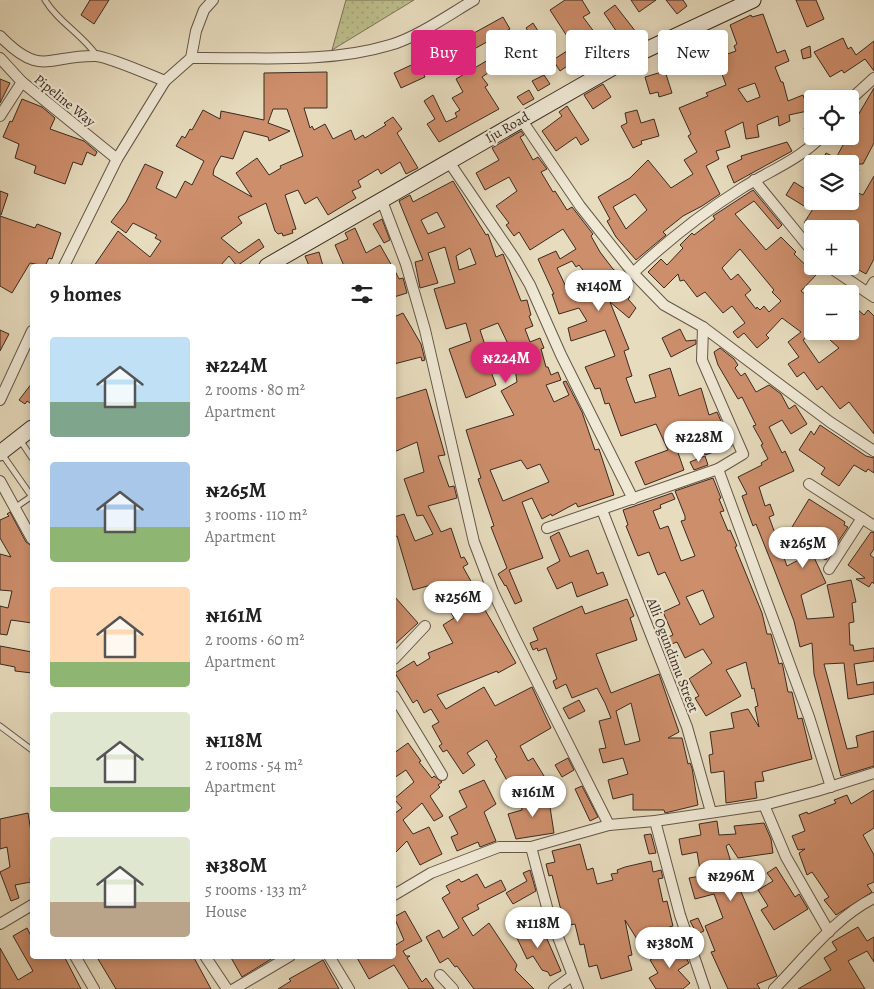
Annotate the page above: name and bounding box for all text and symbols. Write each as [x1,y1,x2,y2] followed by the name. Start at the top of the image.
[411,30,476,75] chip: Buy
[486,30,556,75] chip: Rent
[566,30,648,75] chip: Filters
[658,30,728,75] chip: New
[30,70,100,131] street label: Pipeline Way
[804,90,859,340] map controls
[804,90,859,145] button: locate
[482,107,533,148] street label: Iju Road
[804,155,859,210] button: layers
[804,220,859,275] button: +
[564,270,634,312] pin: ₦140M
[576,275,622,297] text: ₦140M
[50,280,121,308] text: 9 homes
[348,280,376,308] icon: filters
[804,285,859,340] button: −
[471,342,541,384] pin: ₦224M
[482,347,530,369] text: ₦224M
[205,351,268,379] text: ₦224M
[90,357,150,417] icon: home
[205,379,305,401] text: 2 rooms · 80 m²
[205,401,276,423] text: Apartment
[664,420,734,463] pin: ₦228M
[675,426,723,448] text: ₦228M
[205,476,266,504] text: ₦265M
[90,482,150,542] icon: home
[205,504,307,526] text: 3 rooms · 110 m²
[205,526,276,548] text: Apartment
[768,526,838,569] pin: ₦265M
[780,532,826,554] text: ₦265M
[423,580,493,623] pin: ₦256M
[435,586,481,608] text: ₦256M
[642,594,703,716] street label: Alli Ogundimu Street
[205,601,262,629] text: ₦161M
[90,607,150,667] icon: home
[205,629,305,651] text: 2 rooms · 60 m²
[205,651,276,673] text: Apartment
[205,726,263,754] text: ₦118M
[90,732,150,792] icon: home
[205,754,303,776] text: 2 rooms · 54 m²
[205,776,276,798] text: Apartment
[498,776,568,818] pin: ₦161M
[511,781,555,803] text: ₦161M
[205,851,267,879] text: ₦380M
[90,857,150,917] icon: home
[696,860,766,902] pin: ₦296M
[707,865,755,887] text: ₦296M
[205,879,307,901] text: 5 rooms · 133 m²
[205,901,247,923] text: House
[503,906,573,949] pin: ₦118M
[516,912,560,934] text: ₦118M
[635,926,705,969] pin: ₦380M
[646,932,694,954] text: ₦380M

